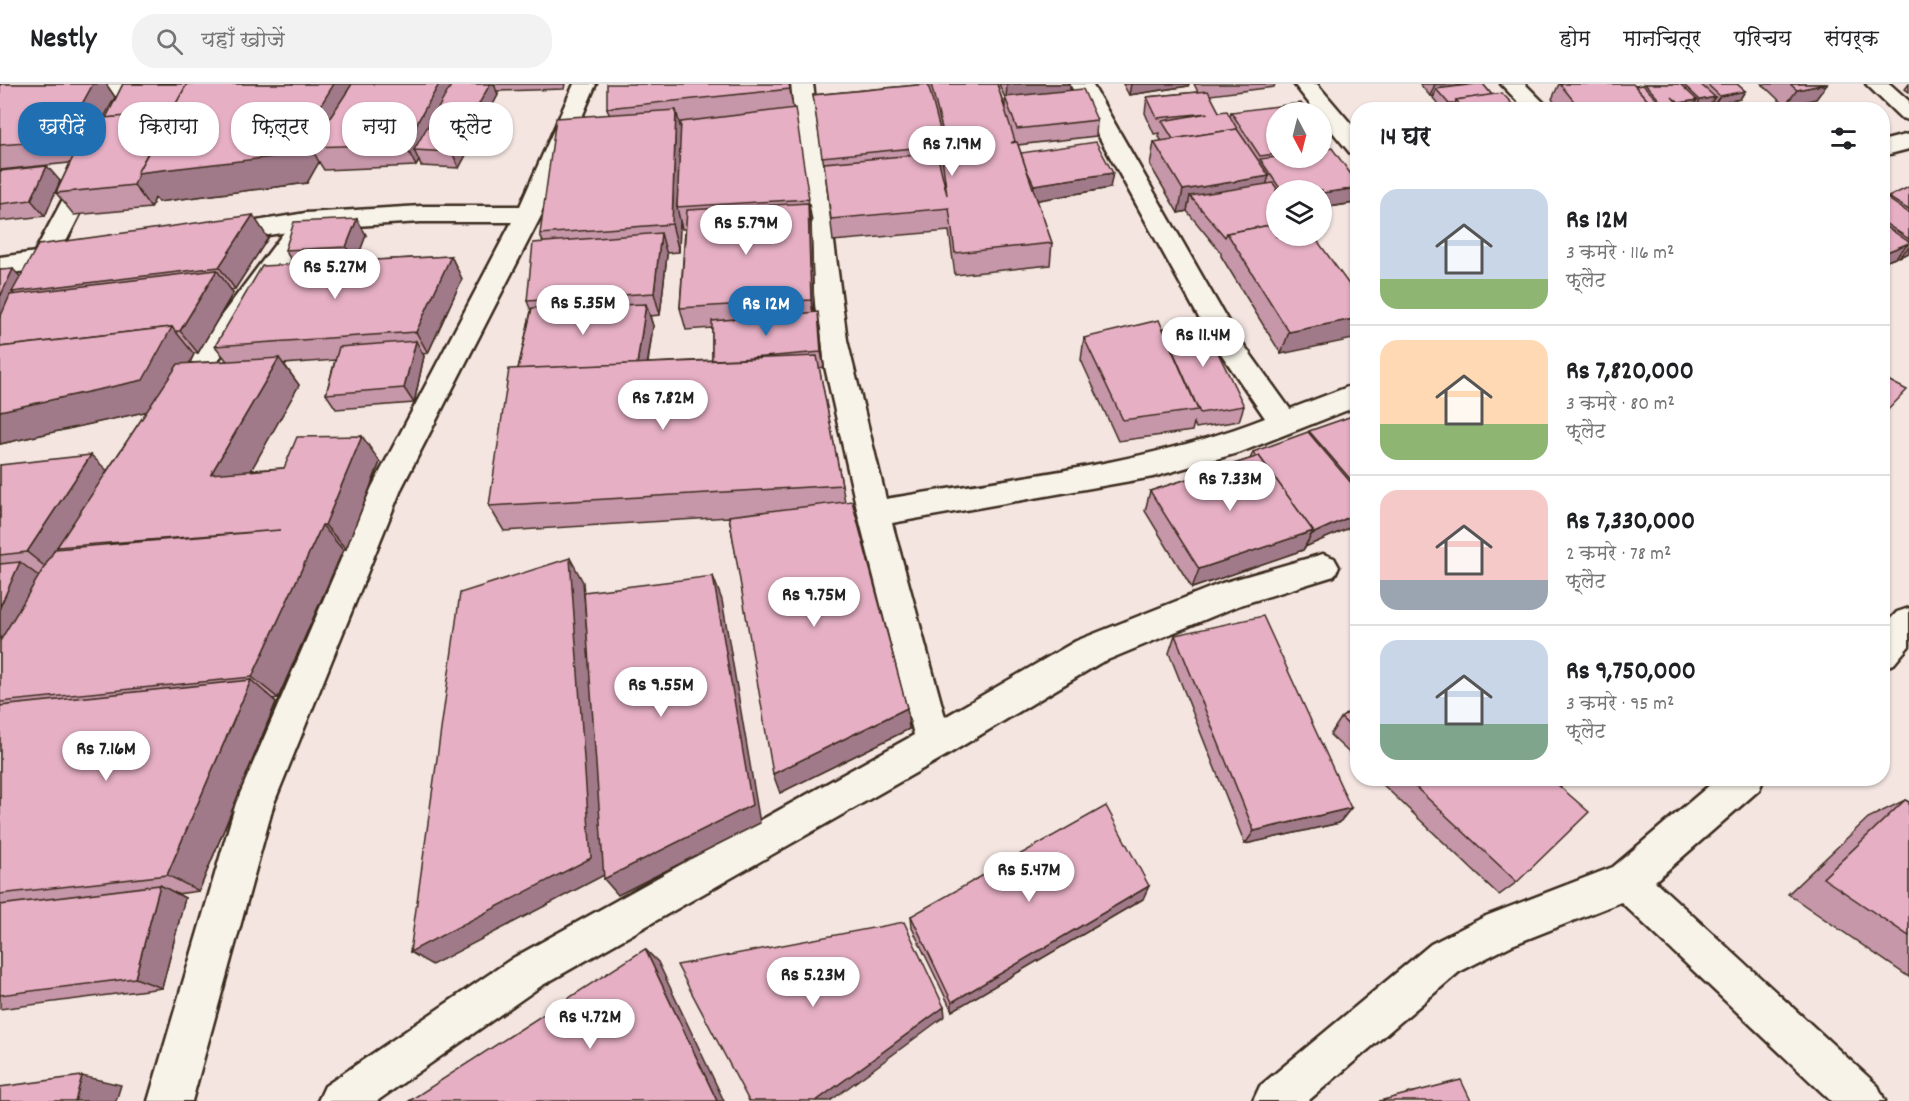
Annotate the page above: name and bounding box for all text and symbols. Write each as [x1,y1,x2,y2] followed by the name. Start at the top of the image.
[132,14,552,68] search box
[30,21,96,61] text: Nestly
[153,25,186,58] icon: search
[201,26,285,57] text: यहाँ खोजें
[1559,26,1590,56] text: होम
[1623,26,1701,56] text: मानचित्र
[1734,26,1791,56] text: परिचय
[1824,26,1879,56] text: संपर्क
[18,102,106,156] chip: खरीदें
[118,102,219,156] chip: किराया
[231,102,330,156] chip: फ़िल्टर
[342,102,417,156] chip: नया
[429,102,513,156] chip: फ़्लैट
[1266,102,1332,168] north arrow
[1266,102,1332,246] map controls
[1380,120,1430,157] text: 14 घर
[1827,122,1860,155] icon: filters
[890,126,1014,177] pin: Rs 7.19M
[923,131,981,159] text: Rs 7.19M
[1266,180,1332,246] button: layers
[1566,203,1628,240] text: Rs 12M
[684,205,808,256] pin: Rs 5.79M
[714,210,778,238] text: Rs 5.79M
[1428,213,1500,285] icon: home
[1566,240,1674,268] text: 3 कमरे · 116 m²
[273,249,397,300] pin: Rs 5.27M
[303,254,367,282] text: Rs 5.27M
[1566,268,1606,296] text: फ़्लैट
[521,285,645,336] pin: Rs 5.35M
[717,286,815,337] pin: Rs 12M
[550,290,616,318] text: Rs 5.35M
[742,291,790,319] text: Rs 12M
[1141,317,1265,368] pin: Rs 11.4M
[1176,322,1230,350] text: Rs 11.4M
[1566,354,1694,391] text: Rs 7,820,000
[1428,364,1500,436] icon: home
[601,380,725,431] pin: Rs 7.82M
[632,385,694,413] text: Rs 7.82M
[1566,391,1675,419] text: 3 कमरे · 80 m²
[1566,419,1606,447] text: फ़्लैट
[1168,461,1292,512] pin: Rs 7.33M
[1198,466,1262,494] text: Rs 7.33M
[1566,504,1695,541] text: Rs 7,330,000
[1428,514,1500,586] icon: home
[1566,541,1671,569] text: 2 कमरे · 78 m²
[1566,569,1606,597] text: फ़्लैट
[752,577,876,628] pin: Rs 9.75M
[782,582,846,610] text: Rs 9.75M
[1566,654,1696,691] text: Rs 9,750,000
[1428,664,1500,736] icon: home
[599,667,723,718] pin: Rs 9.55M
[628,672,694,700] text: Rs 9.55M
[1566,691,1674,719] text: 3 कमरे · 95 m²
[1566,719,1606,747] text: फ़्लैट
[44,731,168,782] pin: Rs 7.16M
[76,736,136,764] text: Rs 7.16M
[967,852,1091,903] pin: Rs 5.47M
[998,857,1061,885] text: Rs 5.47M
[751,957,875,1008] pin: Rs 5.23M
[781,962,845,990] text: Rs 5.23M
[528,999,652,1050] pin: Rs 4.72M
[559,1004,621,1032] text: Rs 4.72M

